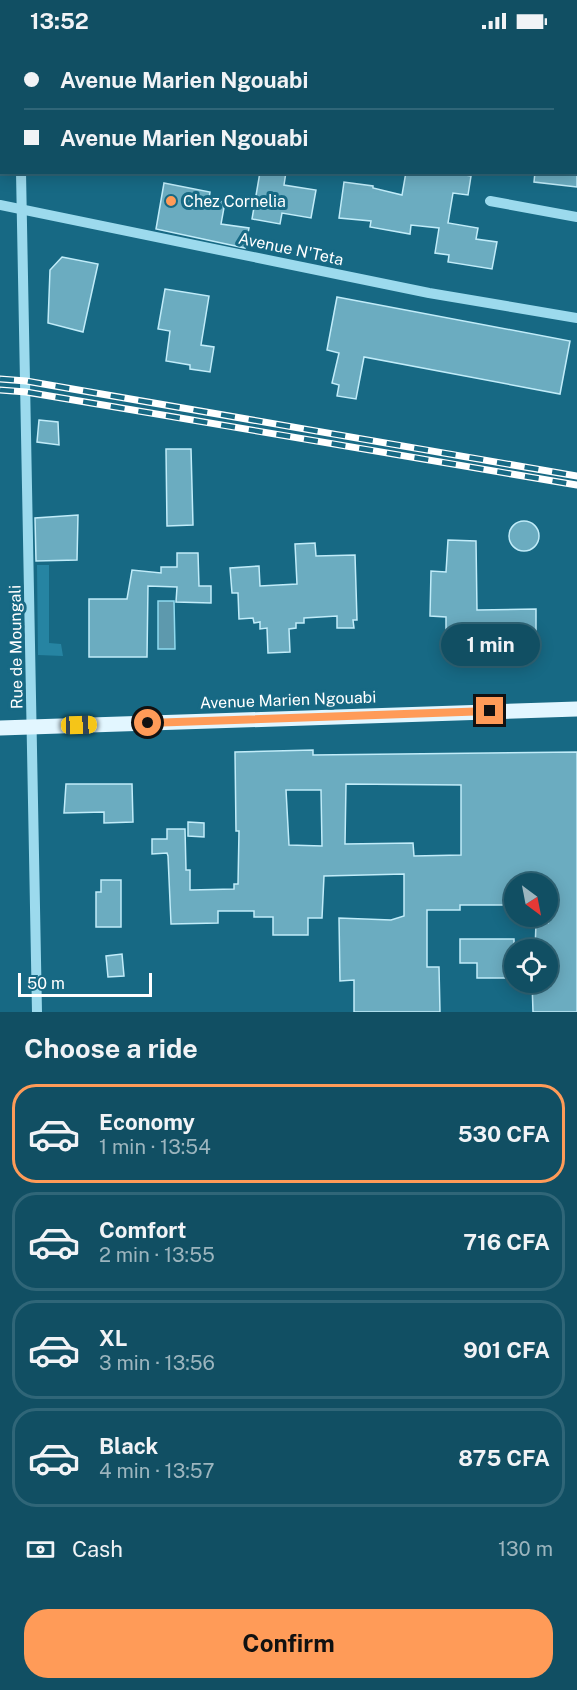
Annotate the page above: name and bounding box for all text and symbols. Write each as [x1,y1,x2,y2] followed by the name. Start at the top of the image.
[30,8,89,34] text: 13:52
[60,67,308,93] text: Avenue Marien Ngouabi
[60,125,308,151] text: Avenue Marien Ngouabi
[183,192,286,211] place label: Chez Cornelia
[164,194,178,208] marker: Chez Cornelia
[237,229,345,269] street label: Avenue N'Teta
[5,585,27,709] street label: Rue de Moungali
[440,624,540,666] callout: 1 min
[466,633,515,657] text: 1 min
[200,687,376,713] street label: Avenue Marien Ngouabi
[476,697,503,724] route end
[134,709,161,736] route start
[61,715,97,735] car
[504,873,558,927] north arrow
[504,873,558,993] map controls
[504,939,558,993] button: locate
[18,970,152,998] scale bar
[27,974,65,993] text: 50 m
[24,1032,198,1064] text: Choose a ride
[27,1107,81,1161] icon: car
[99,1109,195,1135] text: Economy
[458,1121,550,1147] text: 530 CFA
[99,1135,211,1159] text: 1 min · 13:54
[27,1215,81,1269] icon: car
[99,1217,186,1243] text: Comfort
[463,1229,550,1255] text: 716 CFA
[99,1243,215,1267] text: 2 min · 13:55
[27,1323,81,1377] icon: car
[99,1325,127,1351] text: XL
[463,1337,550,1363] text: 901 CFA
[99,1351,215,1375] text: 3 min · 13:56
[27,1431,81,1485] icon: car
[99,1433,158,1459] text: Black
[458,1445,550,1471] text: 875 CFA
[99,1459,215,1483] text: 4 min · 13:57
[24,1533,57,1566] icon: cash
[72,1536,123,1562] text: Cash
[498,1537,553,1561] text: 130 m
[24,1609,553,1678] button: Confirm

